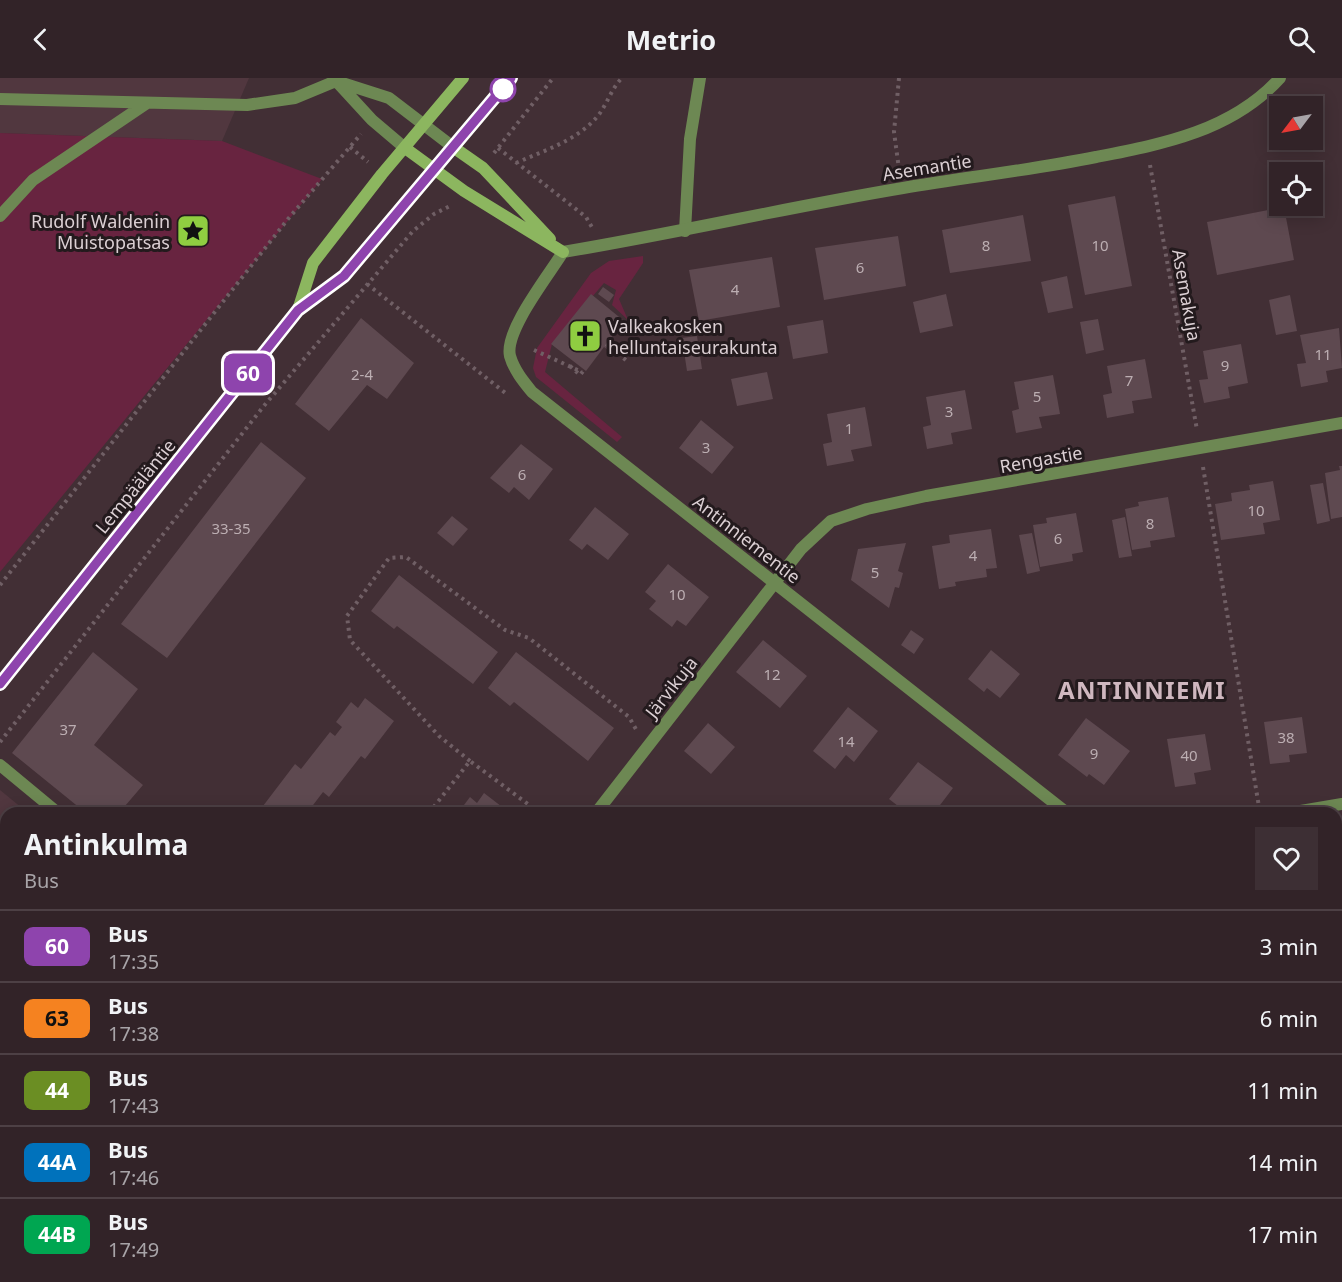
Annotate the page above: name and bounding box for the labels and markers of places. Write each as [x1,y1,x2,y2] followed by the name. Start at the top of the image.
[490,76,516,102] unlabelled marker
[31,209,170,254] place label: Rudolf Waldenin Muistopatsas
[175,213,211,249] place icon: Rudolf Waldenin Muistopatsas
[608,314,778,359] place label: Valkeakosken helluntaiseurakunta
[567,318,603,354] church icon: Valkeakosken helluntaiseurakunta

